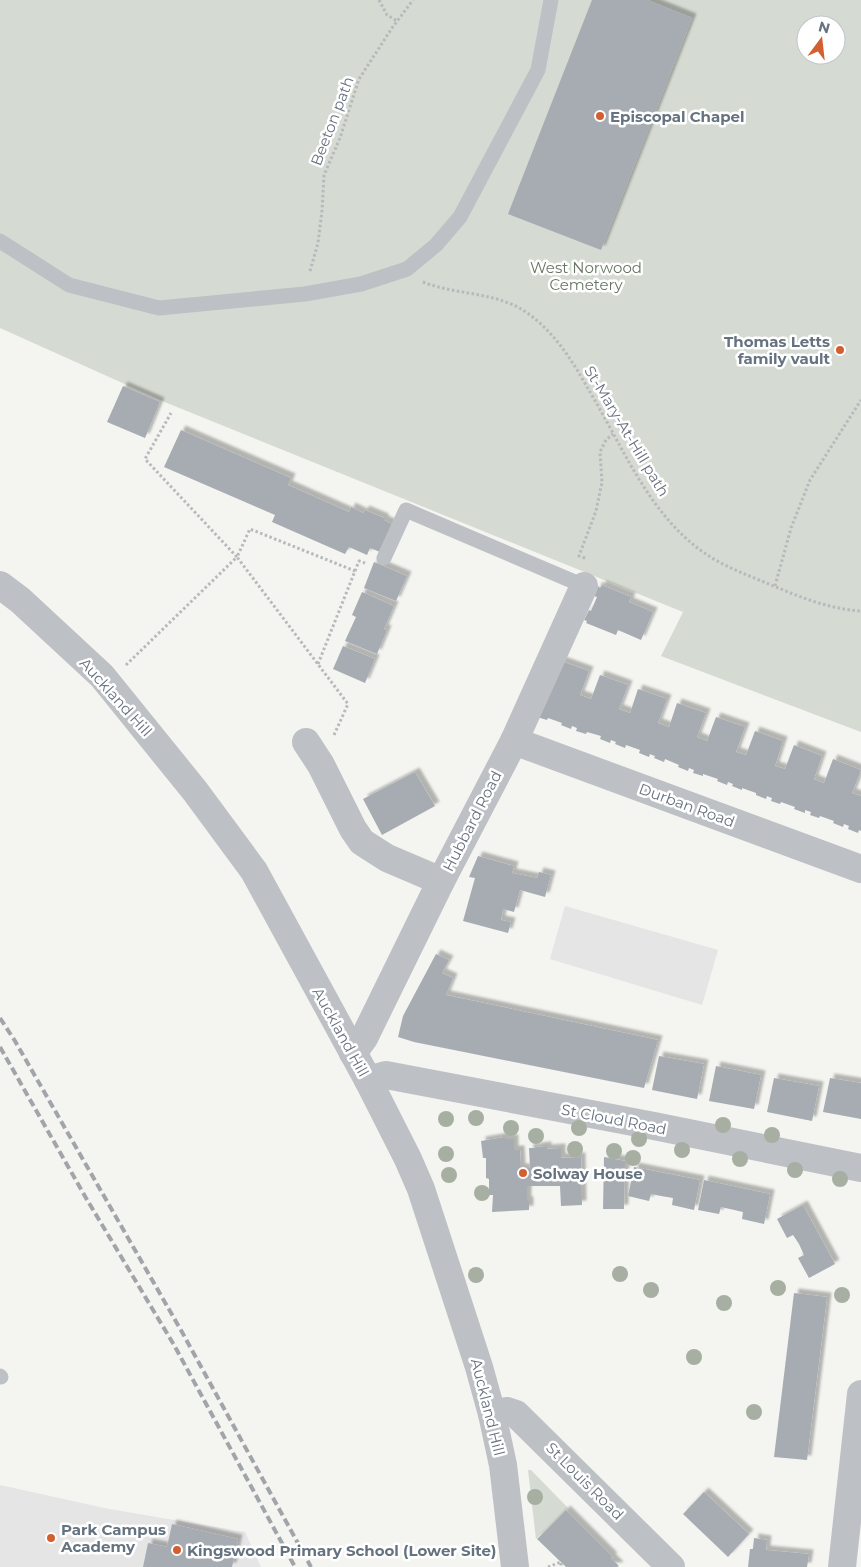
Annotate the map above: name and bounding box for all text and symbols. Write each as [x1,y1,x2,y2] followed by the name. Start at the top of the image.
[796,15,846,65] north arrow
[817,17,832,38] text: N
[306,74,358,168] street label: Beeton path
[610,107,745,126] place label: Episcopal Chapel
[594,110,606,122] marker: Episcopal Chapel
[530,258,642,294] park label: West Norwood Cemetery
[724,332,830,368] place label: Thomas Letts family vault
[834,344,846,356] marker: Thomas Letts family vault
[580,362,674,500] street label: St-Mary-At-Hill path
[76,654,156,740] street label: Auckland Hill
[438,767,506,875] street label: Hubbard Road
[636,779,738,831] street label: Durban Road
[309,984,373,1080] street label: Auckland Hill
[560,1099,668,1139] street label: St Cloud Road
[533,1164,643,1183] place label: Solway House
[517,1167,529,1179] marker: Solway House
[467,1356,509,1458] street label: Auckland Hill
[542,1438,628,1524] street label: St Louis Road
[60,1520,166,1556] place label: Park Campus Academy
[45,1532,57,1544] marker: Park Campus Academy
[187,1541,496,1560] place label: Kingswood Primary School (Lower Site)
[171,1544,183,1556] marker: Kingswood Primary School (Lower Site)

